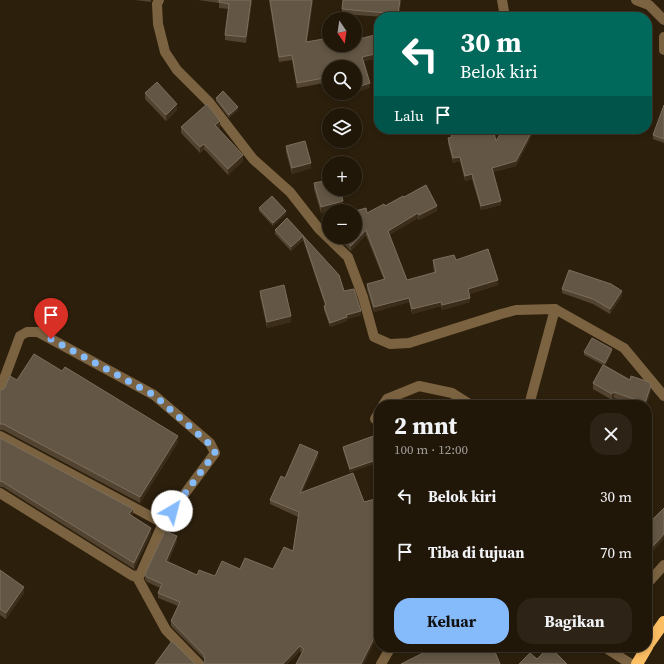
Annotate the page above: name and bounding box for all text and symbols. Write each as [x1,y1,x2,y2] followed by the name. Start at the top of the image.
[322,12,362,52] north arrow
[322,12,362,244] map controls
[460,23,522,61] text: 30 m
[394,28,446,80] icon: left
[460,59,538,84] text: Belok kiri
[322,60,362,100] button: search
[432,104,454,126] icon: arrive
[394,105,424,126] text: Lalu
[322,108,362,148] button: layers
[322,156,362,196] button: +
[322,204,362,244] button: −
[34,298,68,339] pin
[40,304,62,326] icon: arrive
[394,409,457,442] text: 2 mnt
[590,413,632,455] button: close
[394,441,468,458] text: 100 m · 12:00
[394,485,416,507] icon: left
[428,486,496,507] text: Belok kiri
[600,486,632,507] text: 30 m
[151,490,193,532] position arrow
[394,541,416,563] icon: arrive
[428,542,524,563] text: Tiba di tujuan
[600,542,632,563] text: 70 m
[394,598,509,644] button: Keluar
[517,598,632,644] button: Bagikan

